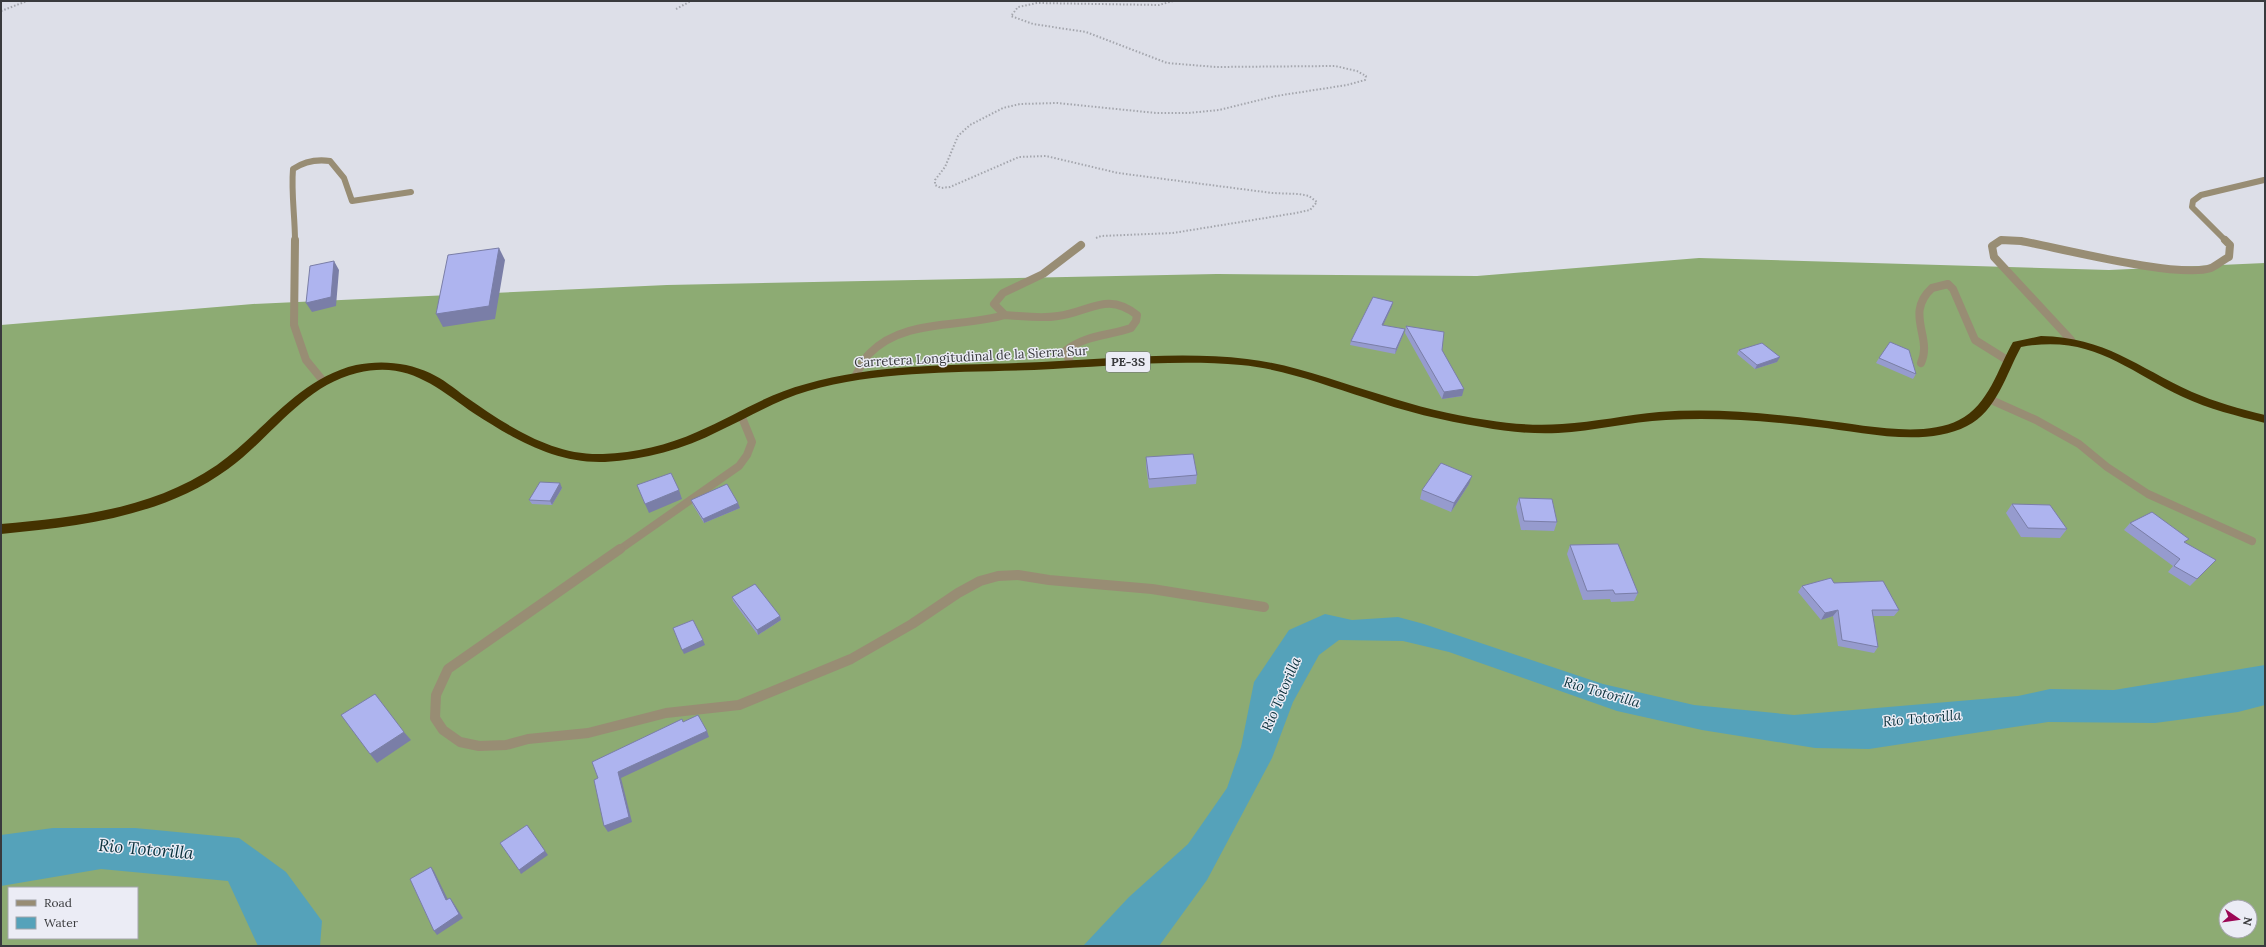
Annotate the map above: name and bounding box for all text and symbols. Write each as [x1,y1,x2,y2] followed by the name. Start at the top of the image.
[854,342,1089,371] street label: Carretera Longitudinal de la Sierra Sur
[1106,352,1150,372] road number: PE-3S
[1257,654,1305,734] water label: Rio Totorilla
[1562,673,1643,712] water label: Rio Totorilla
[1882,706,1962,730] water label: Rio Totorilla
[97,834,195,864] water label: Rio Totorilla
[8,887,138,939] legend
[44,895,72,910] text: Road
[2218,899,2258,939] north arrow
[44,915,79,930] text: Water
[2240,916,2256,927] text: N

